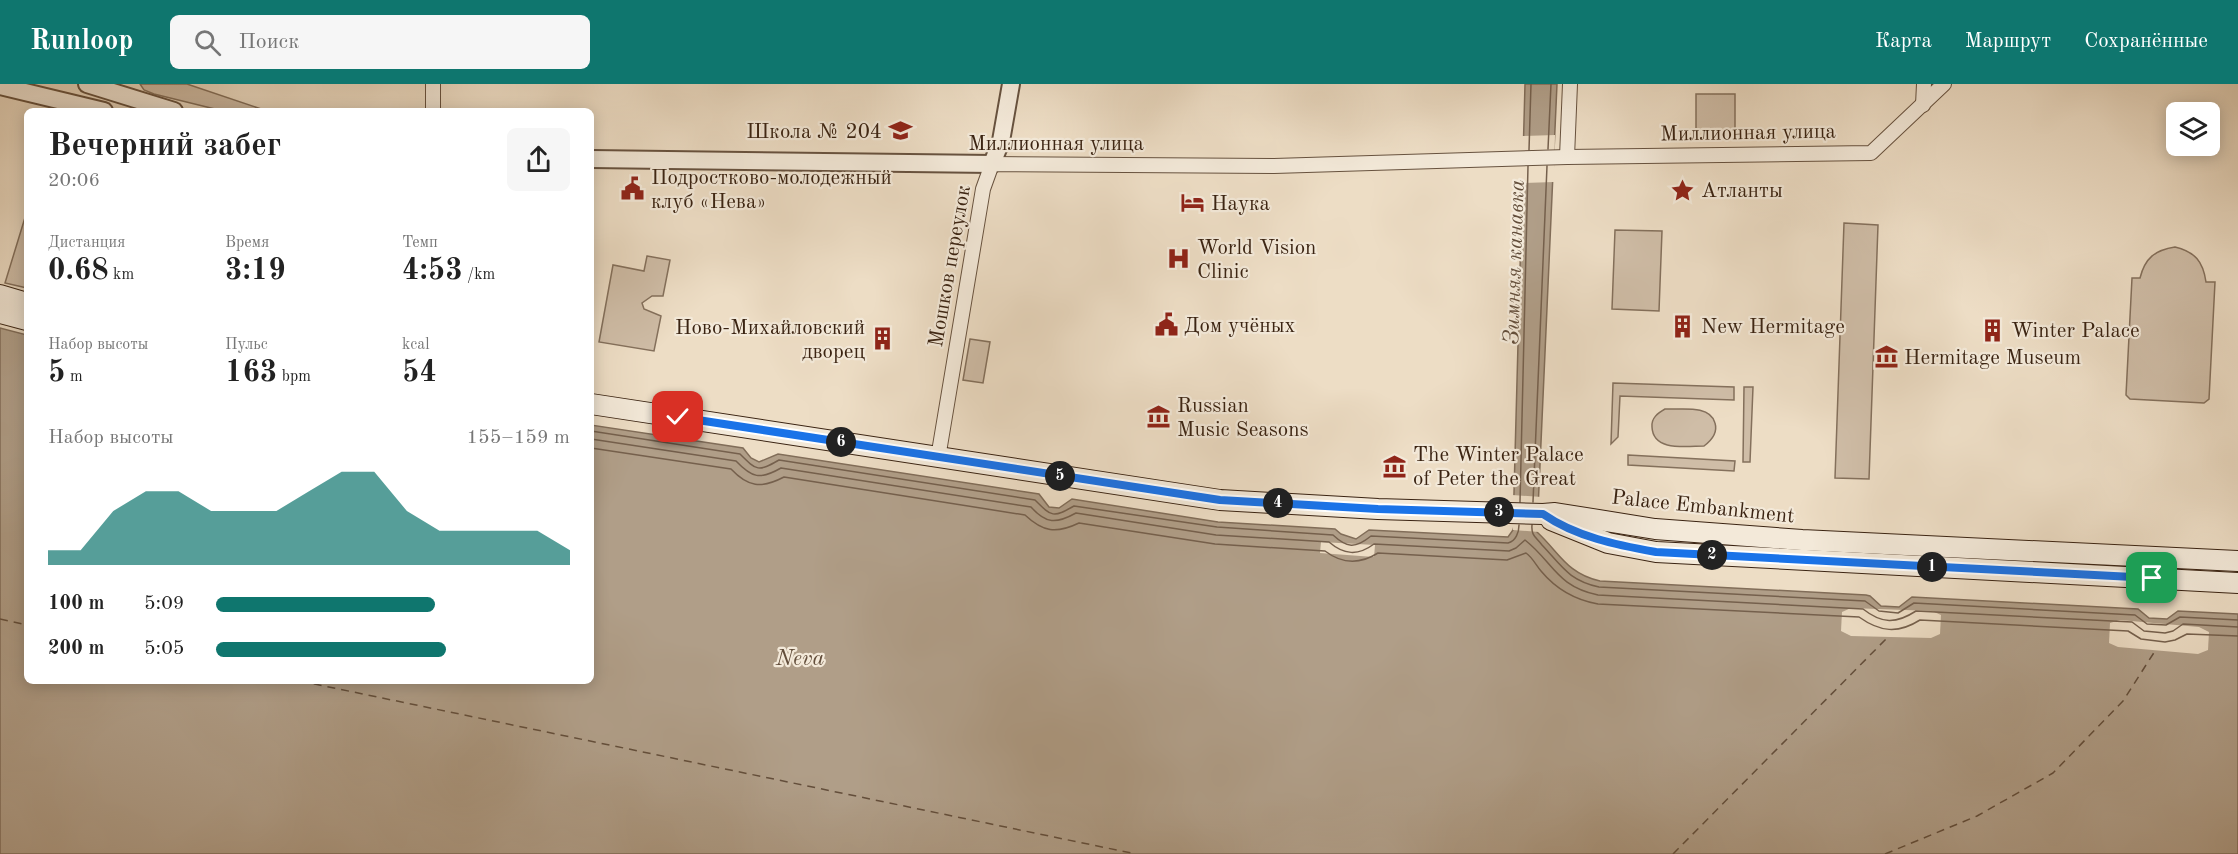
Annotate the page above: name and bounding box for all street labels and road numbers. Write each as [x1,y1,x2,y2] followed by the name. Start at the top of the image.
[1660,121,1836,146] street label: Миллионная улица
[968,134,1144,155] street label: Миллионная улица
[926,183,975,349] street label: Мошков переулок
[1610,487,1795,528] street label: Palace Embankment

